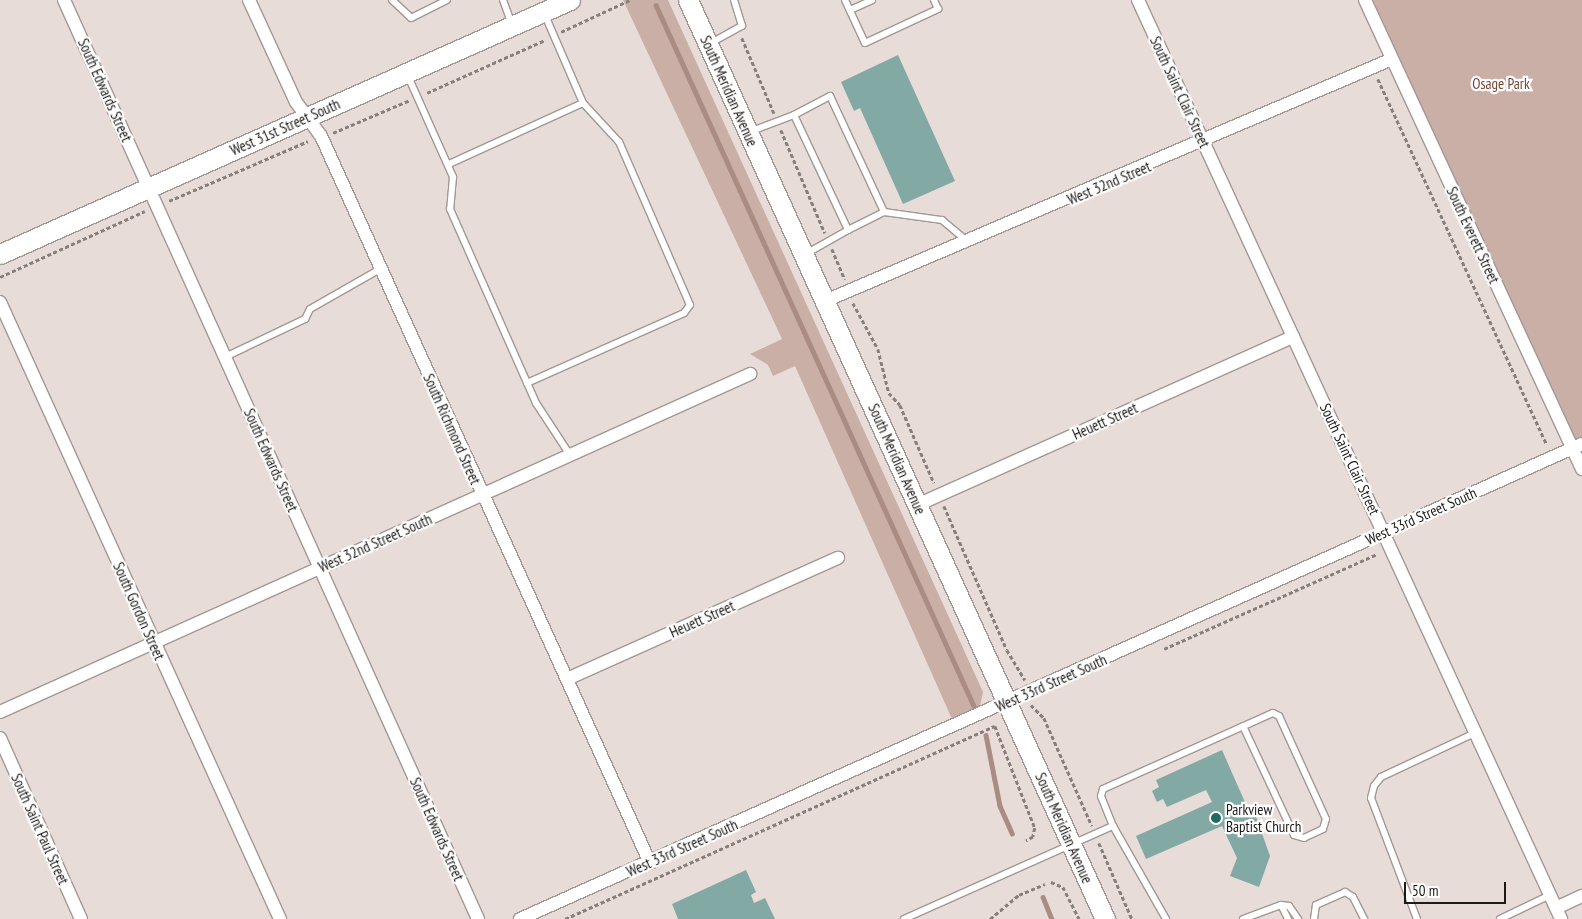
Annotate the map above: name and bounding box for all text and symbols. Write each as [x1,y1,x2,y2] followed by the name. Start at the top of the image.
[696,33,762,149] street label: South Meridian Avenue
[1146,33,1214,151] street label: South Saint Clair Street
[74,36,136,144] street label: South Edwards Street
[1472,75,1530,93] park label: Osage Park
[227,95,343,159] street label: West 31st Street South
[1065,157,1153,209] street label: West 32nd Street
[1443,184,1503,286] street label: South Everett Street
[420,371,484,487] street label: South Richmond Street
[1070,399,1140,443] street label: Heuett Street
[1316,400,1384,518] street label: South Saint Clair Street
[864,401,930,517] street label: South Meridian Avenue
[240,406,302,514] street label: South Edwards Street
[1363,483,1479,549] street label: West 33rd Street South
[316,510,434,576] street label: West 32nd Street South
[109,559,169,663] street label: South Gordon Street
[667,597,737,641] street label: Heuett Street
[993,650,1109,716] street label: West 33rd Street South
[1031,770,1097,886] street label: South Meridian Avenue
[7,771,73,887] street label: South Saint Paul Street
[406,775,468,883] street label: South Edwards Street
[1226,800,1301,835] place label: Parkview Baptist Church
[1210,812,1222,824] marker: Parkview Baptist Church
[624,815,740,881] street label: West 33rd Street South
[1407,872,1510,904] scale bar
[1412,881,1438,900] text: 50 m

